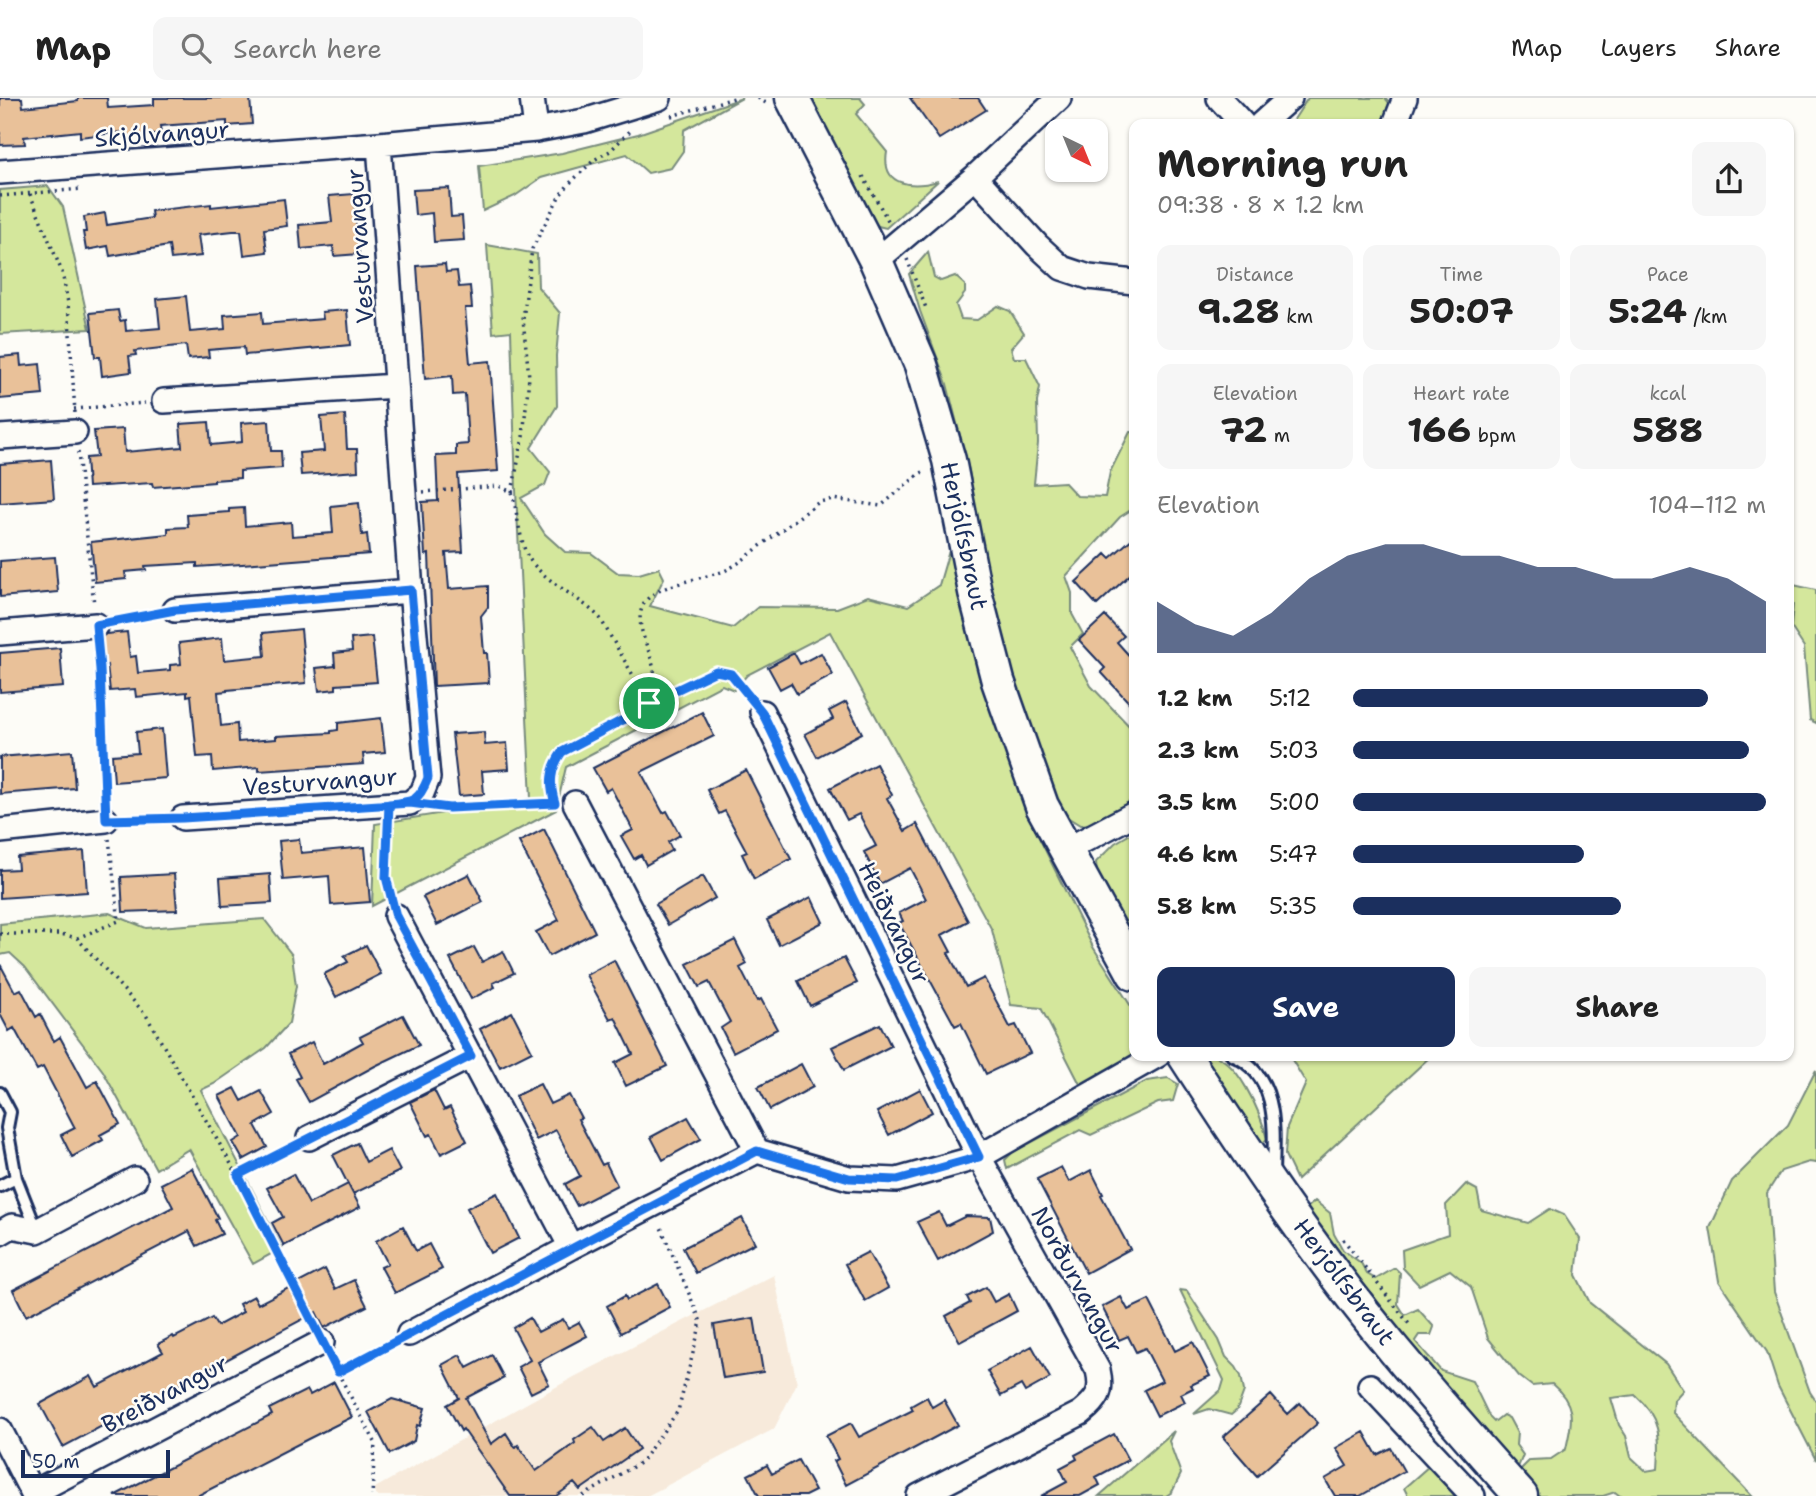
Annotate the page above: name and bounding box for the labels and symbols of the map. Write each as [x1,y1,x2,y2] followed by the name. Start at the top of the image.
[93,113,231,155] street label: Skjólvangur
[1045,119,1108,182] north arrow
[339,167,381,325] street label: Vesturvangur
[933,459,995,613] street label: Herjólfsbraut
[619,673,679,733] pin
[241,761,399,803] street label: Vesturvangur
[851,857,937,989] street label: Heiðvangur
[1023,1201,1131,1359] street label: Norðurvangur
[1286,1212,1402,1352] street label: Herjólfsbraut
[96,1347,234,1441] street label: Breiðvangur
[21,1447,170,1479] scale bar

